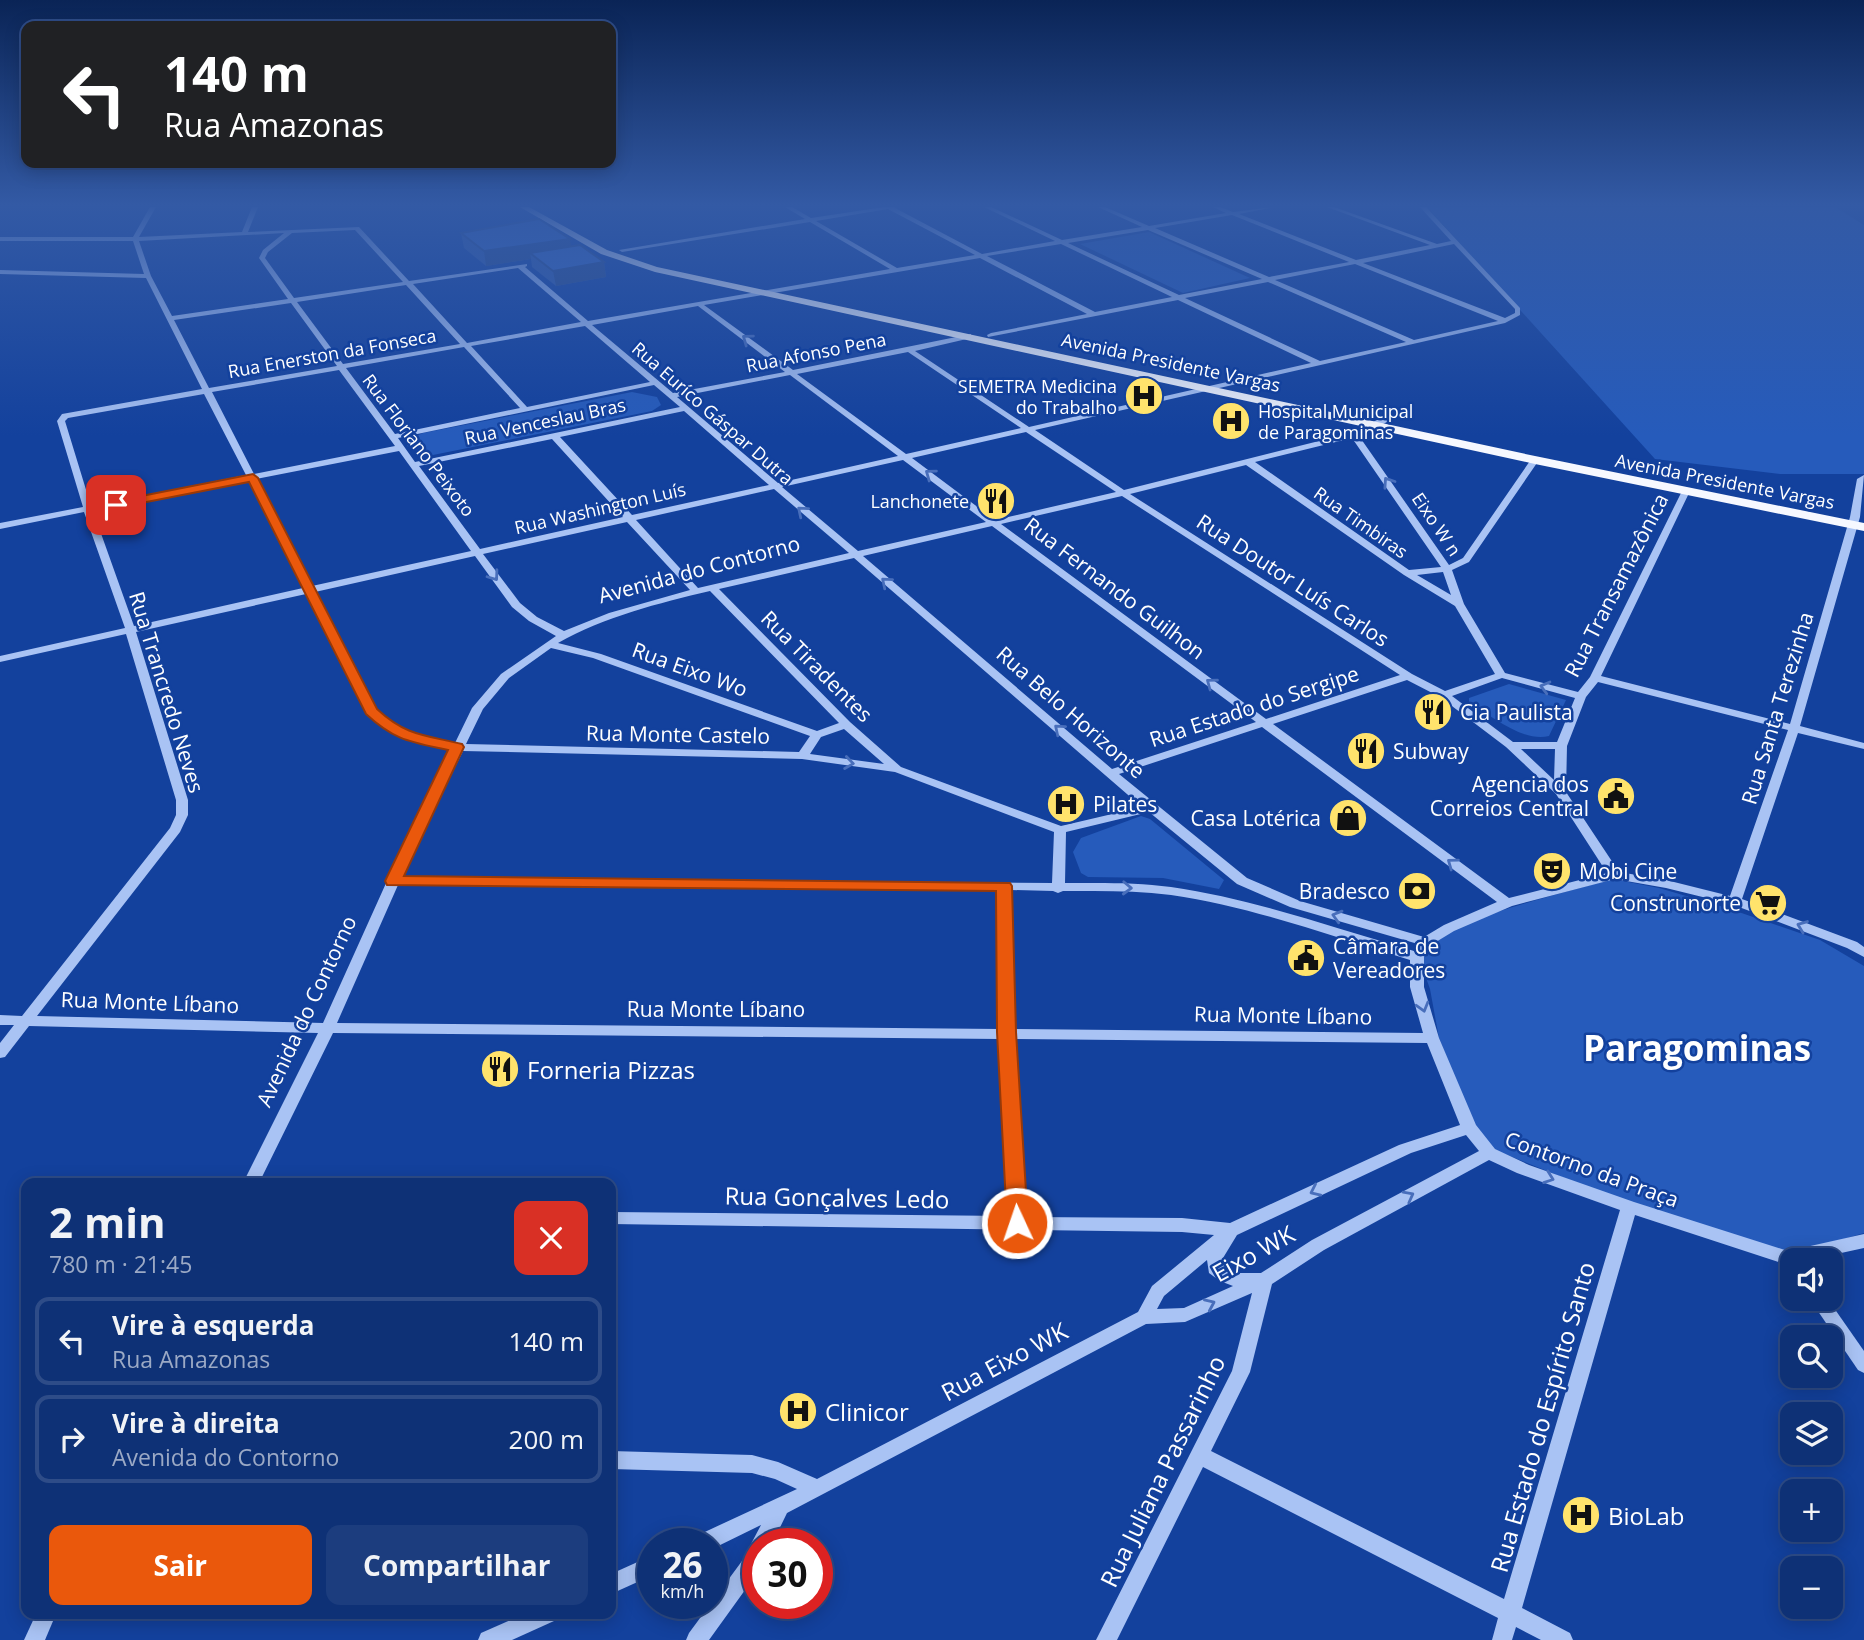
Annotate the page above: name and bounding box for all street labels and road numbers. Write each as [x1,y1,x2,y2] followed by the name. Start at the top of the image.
[226,323,438,383] street label: Rua Enerston da Fonseca
[744,327,888,377] street label: Rua Afonso Pena
[1059,327,1283,397] street label: Avenida Presidente Vargas
[627,336,799,490] street label: Rua Euríco Gáspar Dutra
[357,369,481,521] street label: Rua Floriano Peixoto
[462,392,628,450] street label: Rua Venceslau Bras
[1613,448,1837,514] street label: Avenida Presidente Vargas
[512,477,688,539] street label: Rua Washington Luís
[1309,481,1413,563] street label: Rua Timbiras
[1407,488,1467,560] street label: Eixo W n
[1557,488,1675,682] street label: Rua Transamazônica
[1191,507,1395,653] street label: Rua Doutor Luís Carlos
[1019,511,1211,665] street label: Rua Fernando Guilhon
[595,529,803,609] street label: Avenida do Contorno
[123,588,211,796] street label: Rua Trancredo Neves
[755,604,879,728] street label: Rua Tiradentes
[1734,608,1820,808] street label: Rua Santa Terezinha
[628,635,752,703] street label: Rua Eixo Wo
[991,640,1151,784] street label: Rua Belo Horizonte
[1146,659,1362,753] street label: Rua Estado do Sergipe
[586,718,770,750] street label: Rua Monte Castelo
[249,911,363,1111] street label: Avenida do Contorno
[60,985,240,1019] street label: Rua Monte Líbano
[627,995,805,1023] street label: Rua Monte Líbano
[1194,999,1372,1031] street label: Rua Monte Líbano
[1501,1125,1683,1213] street label: Contorno da Praça
[724,1179,950,1215] street label: Rua Gonçalves Ledo
[1206,1217,1300,1289] street label: Eixo WK
[1482,1258,1602,1576] street label: Rua Estado do Espírito Santo
[935,1314,1073,1408] street label: Rua Eixo WK
[1092,1350,1232,1592] street label: Rua Juliana Passarinho

